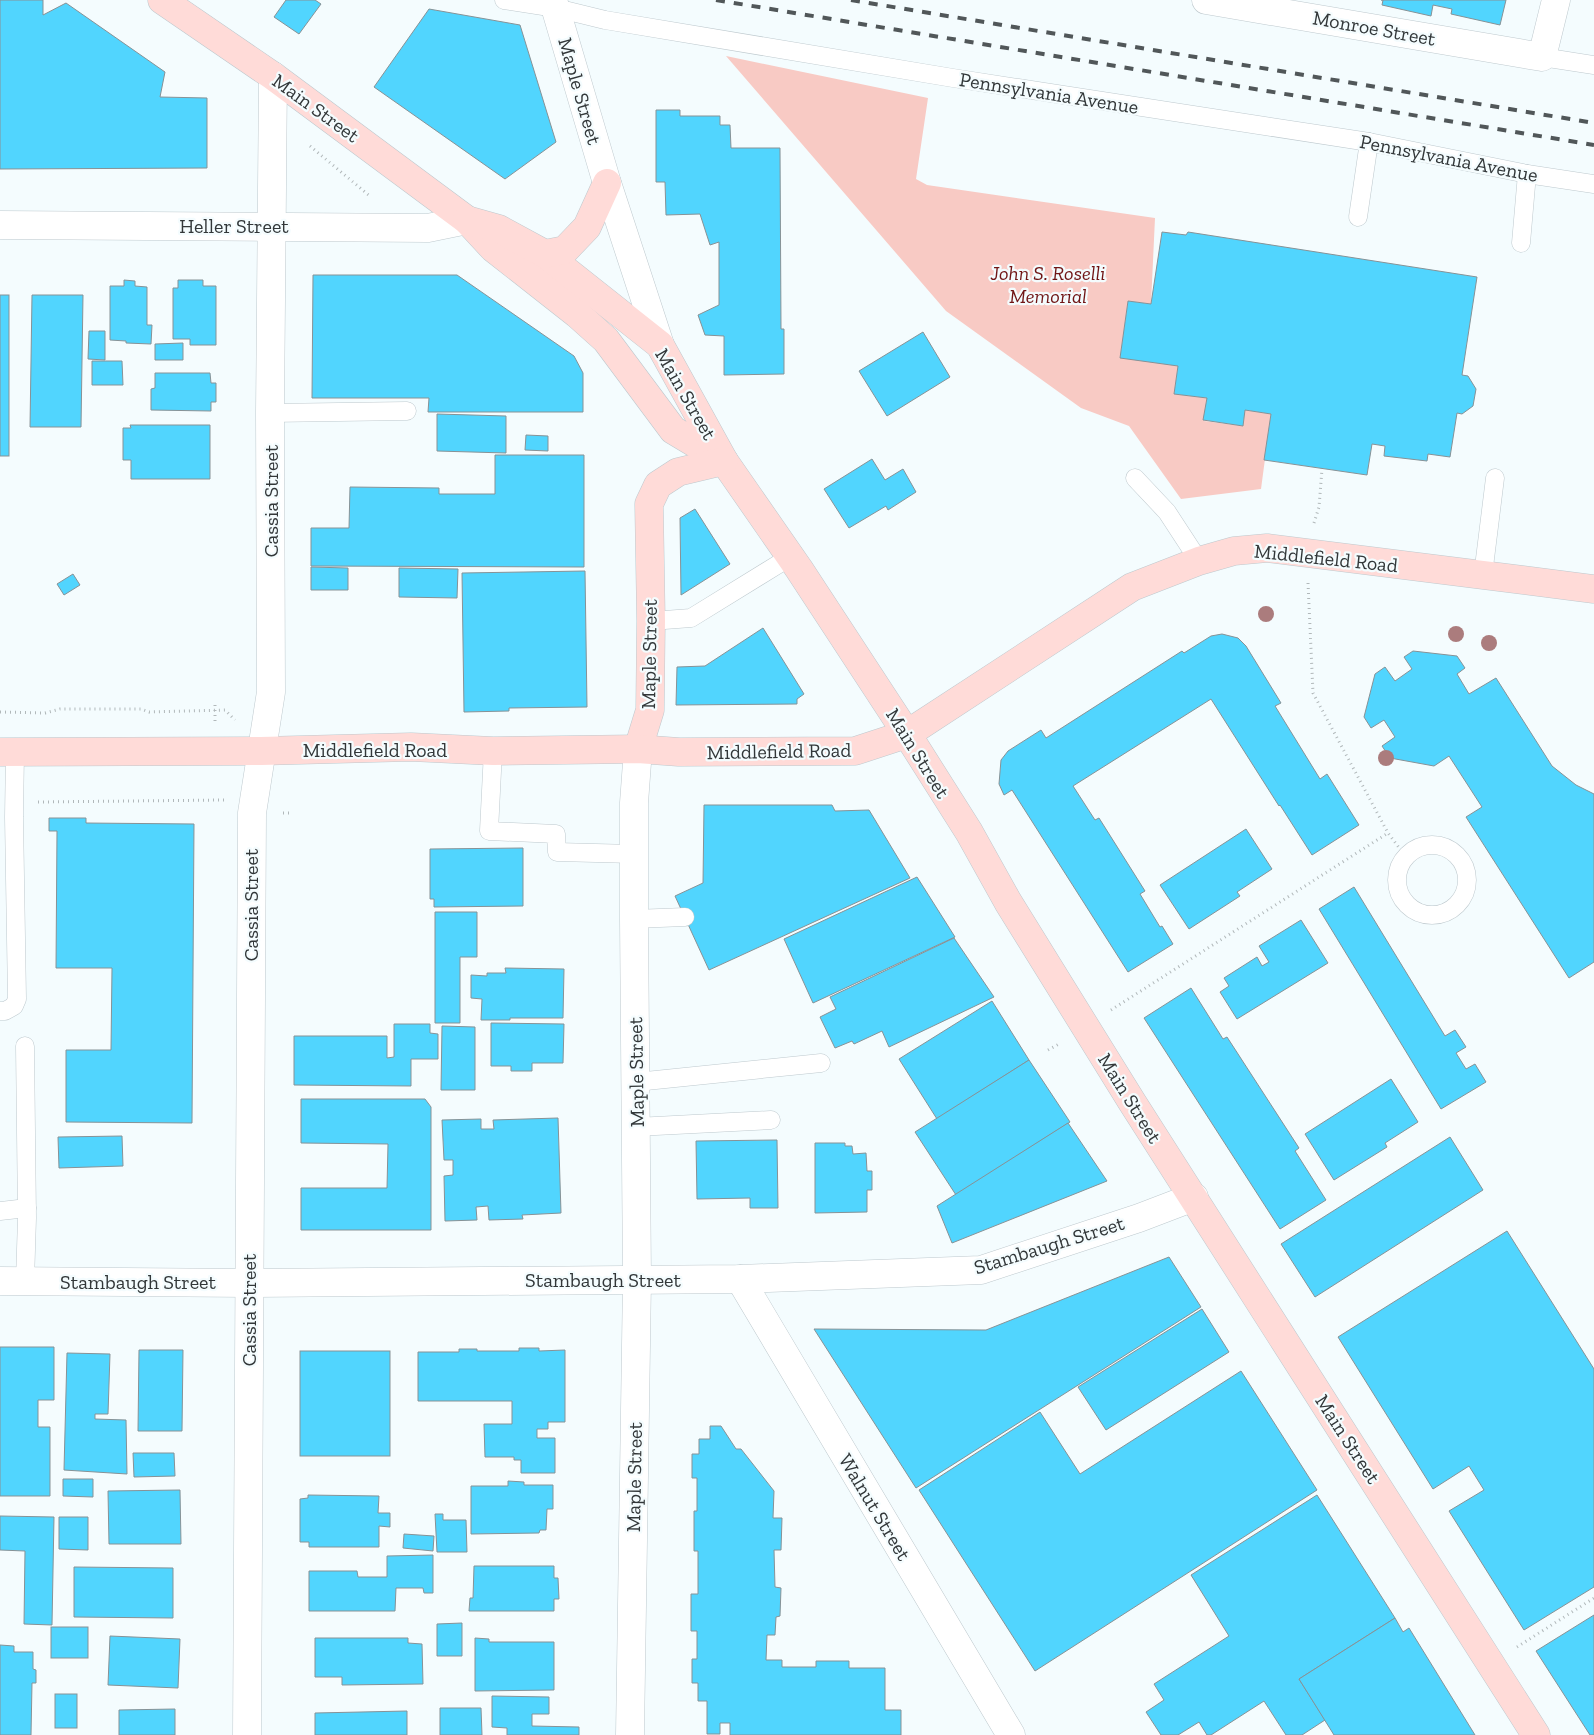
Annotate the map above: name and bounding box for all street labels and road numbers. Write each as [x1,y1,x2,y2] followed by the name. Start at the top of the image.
[1311,5,1438,51] street label: Monroe Street
[553,35,607,148] street label: Maple Street
[958,67,1140,119] street label: Pennsylvania Avenue
[268,68,365,148] street label: Main Street
[1358,129,1540,187] street label: Pennsylvania Avenue
[179,214,289,238] street label: Heller Street
[650,344,722,444] street label: Main Street
[259,444,283,557] street label: Cassia Street
[1253,539,1399,577] street label: Middlefield Road
[636,598,662,709] street label: Maple Street
[881,704,955,803] street label: Main Street
[303,738,447,762] street label: Middlefield Road
[707,738,851,764] street label: Middlefield Road
[239,848,263,961] street label: Cassia Street
[623,1016,649,1127] street label: Maple Street
[1093,1049,1167,1148] street label: Main Street
[971,1211,1128,1279] street label: Stambaugh Street
[237,1253,261,1366] street label: Cassia Street
[525,1268,681,1292] street label: Stambaugh Street
[60,1270,216,1294] street label: Stambaugh Street
[1310,1390,1386,1489] street label: Main Street
[621,1421,647,1532] street label: Maple Street
[834,1449,917,1565] street label: Walnut Street

